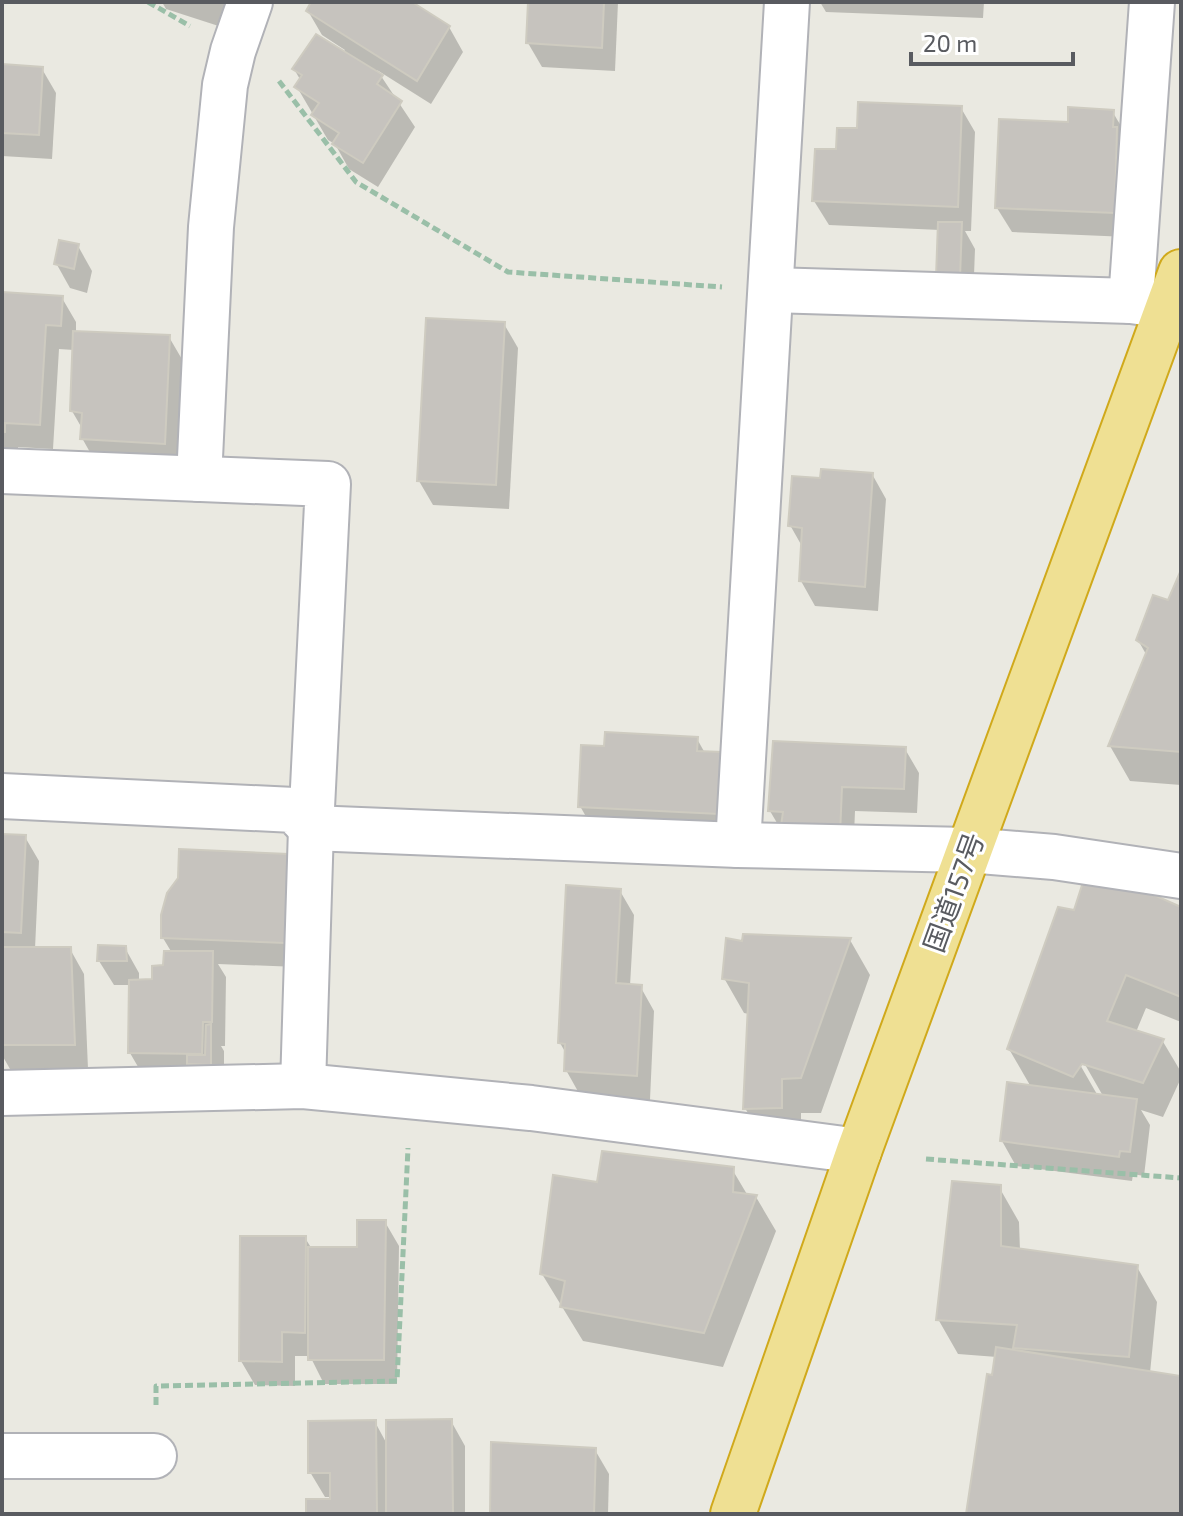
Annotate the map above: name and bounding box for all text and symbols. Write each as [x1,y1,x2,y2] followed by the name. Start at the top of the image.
[911,16,1073,66] scale bar
[923,28,977,57] text: 20 m
[916,828,990,956] street label: 国道157号

